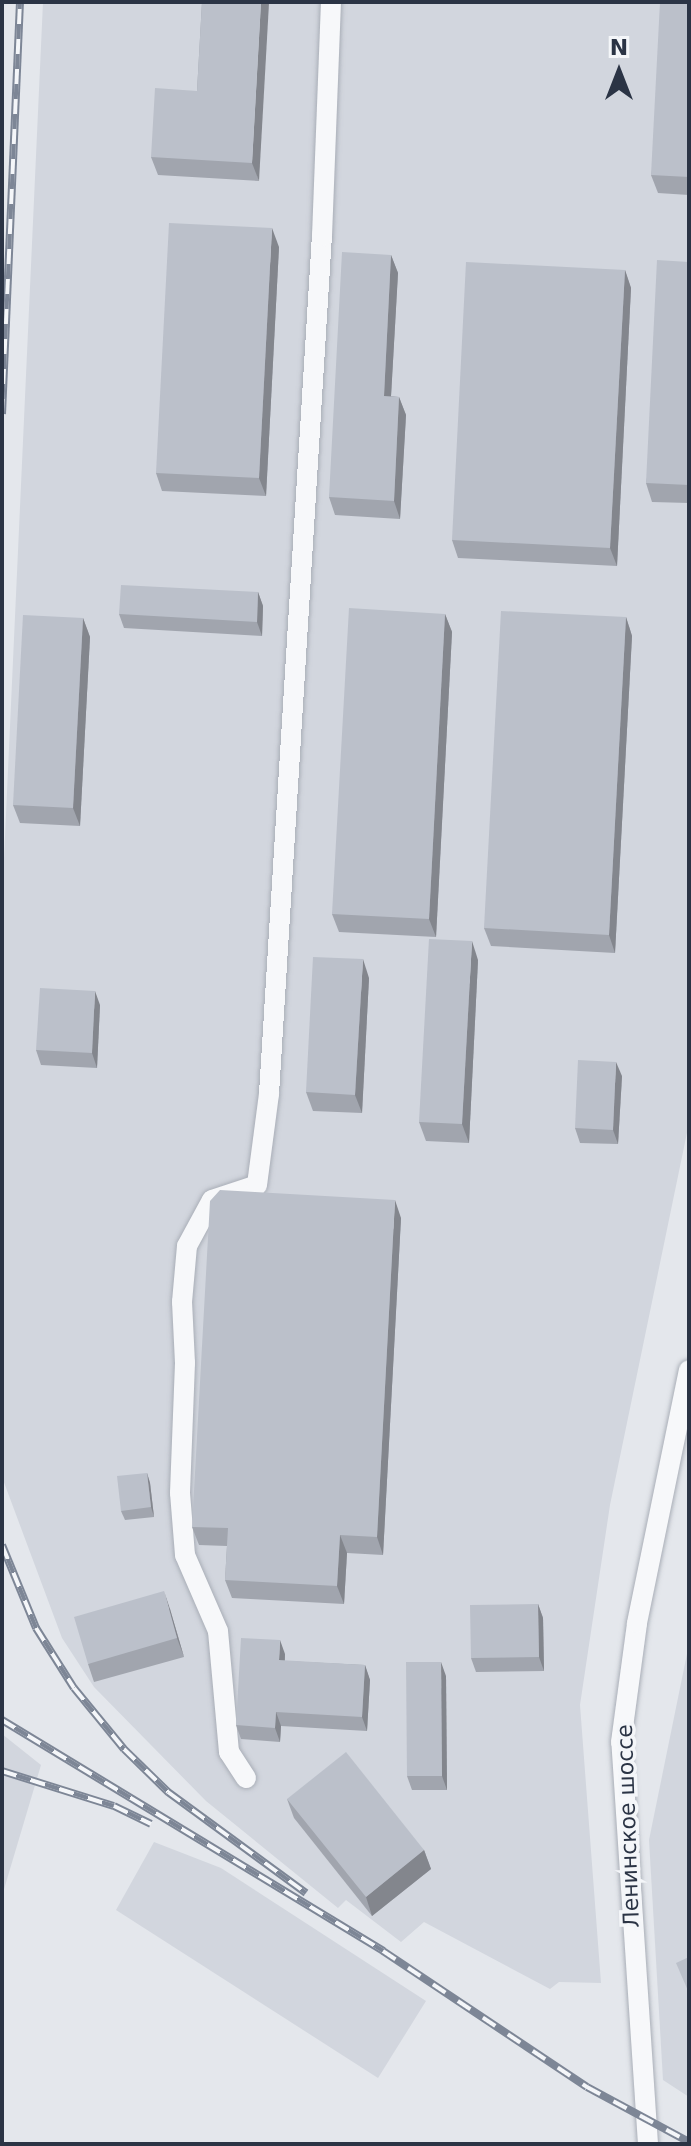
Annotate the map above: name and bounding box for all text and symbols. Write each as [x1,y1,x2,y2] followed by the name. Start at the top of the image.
[579,32,659,112] north arrow
[610,35,628,60] text: N
[611,1724,645,1928] street label: Ленинское шоссе

